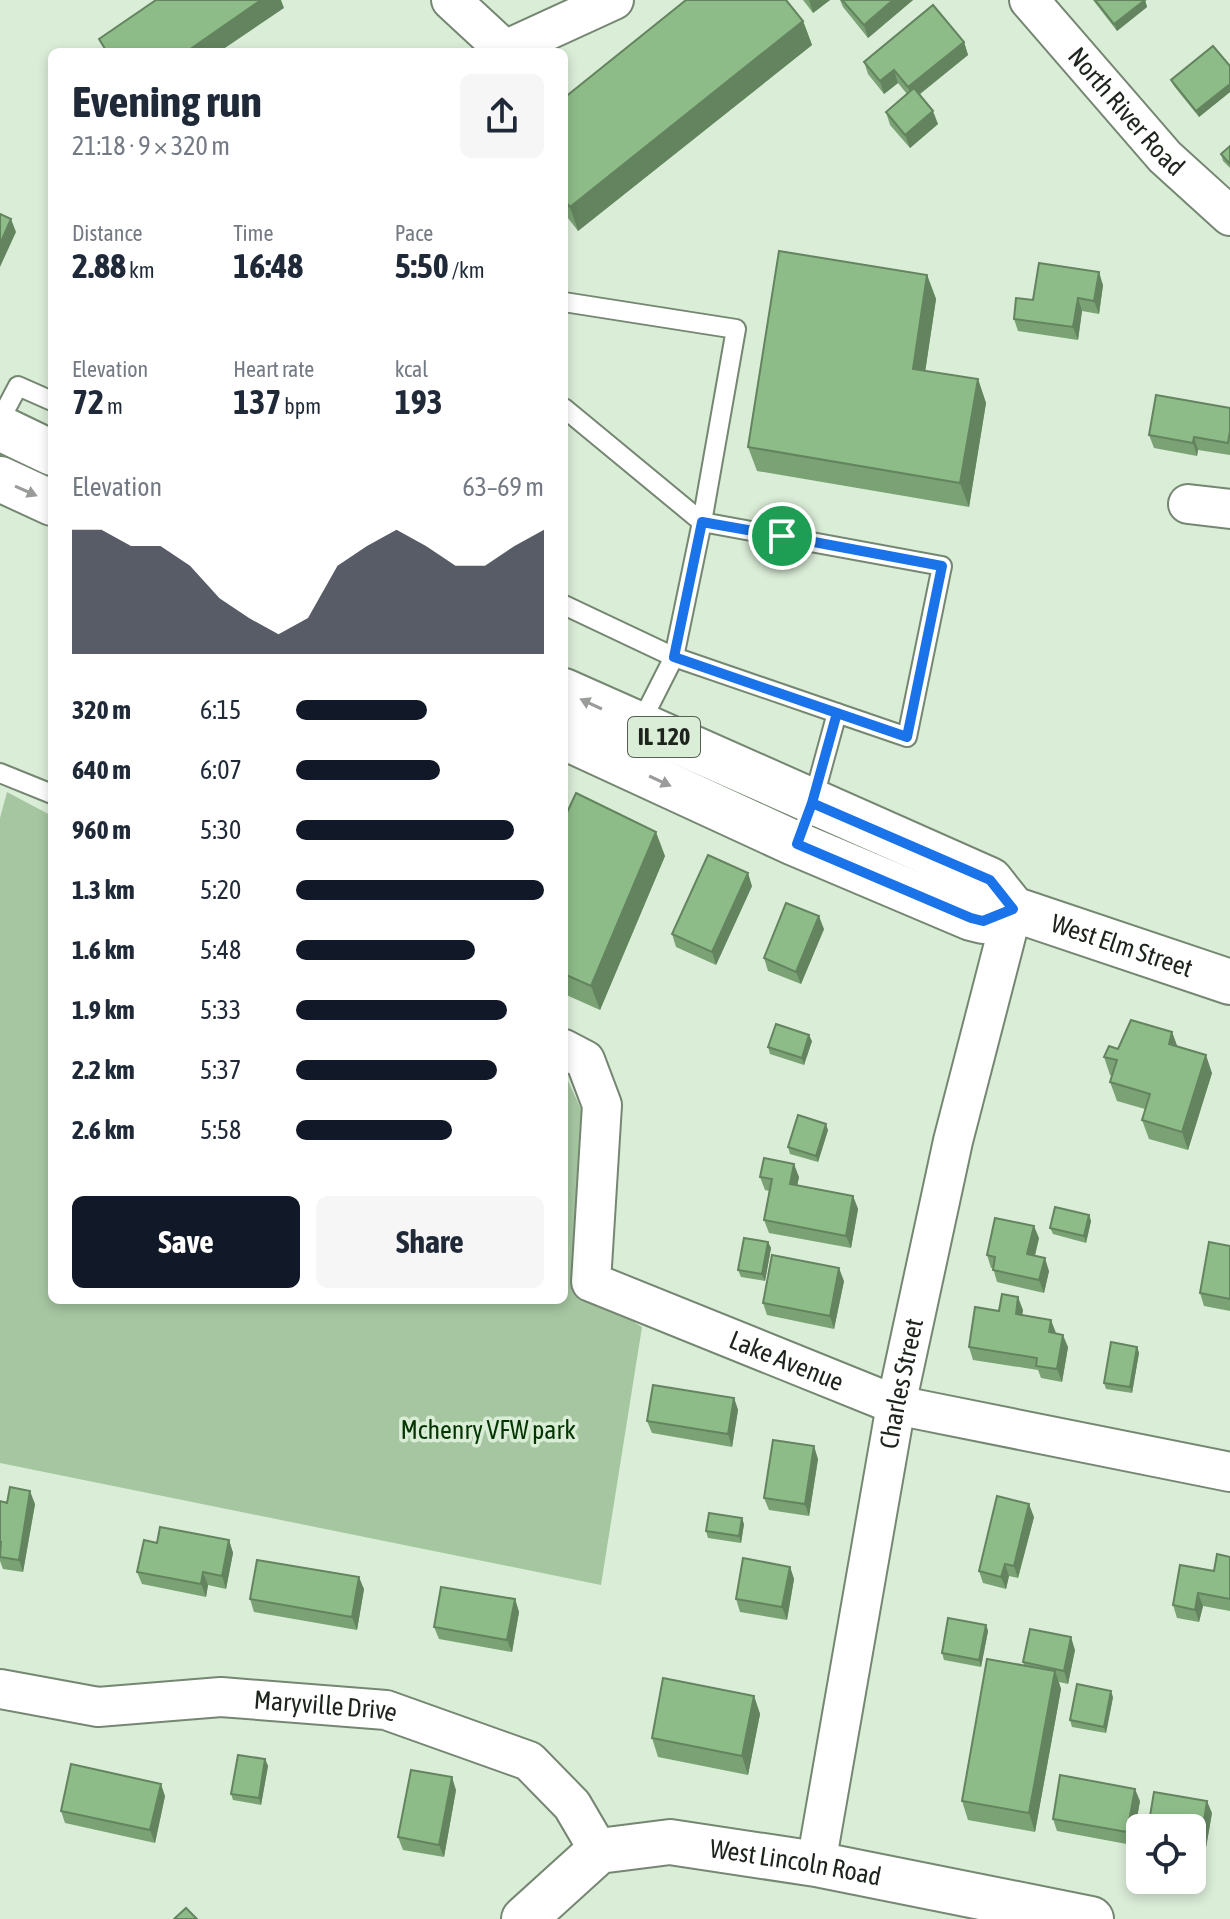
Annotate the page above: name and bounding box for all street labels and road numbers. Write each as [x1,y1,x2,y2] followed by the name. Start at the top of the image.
[1062,41,1190,182] street label: North River Road
[628,717,700,757] road number: IL 120
[1047,908,1197,983] street label: West Elm Street
[874,1316,929,1451] street label: Charles Street
[725,1324,848,1397] street label: Lake Avenue
[253,1685,402,1728] street label: Maryville Drive
[708,1833,884,1892] street label: West Lincoln Road

